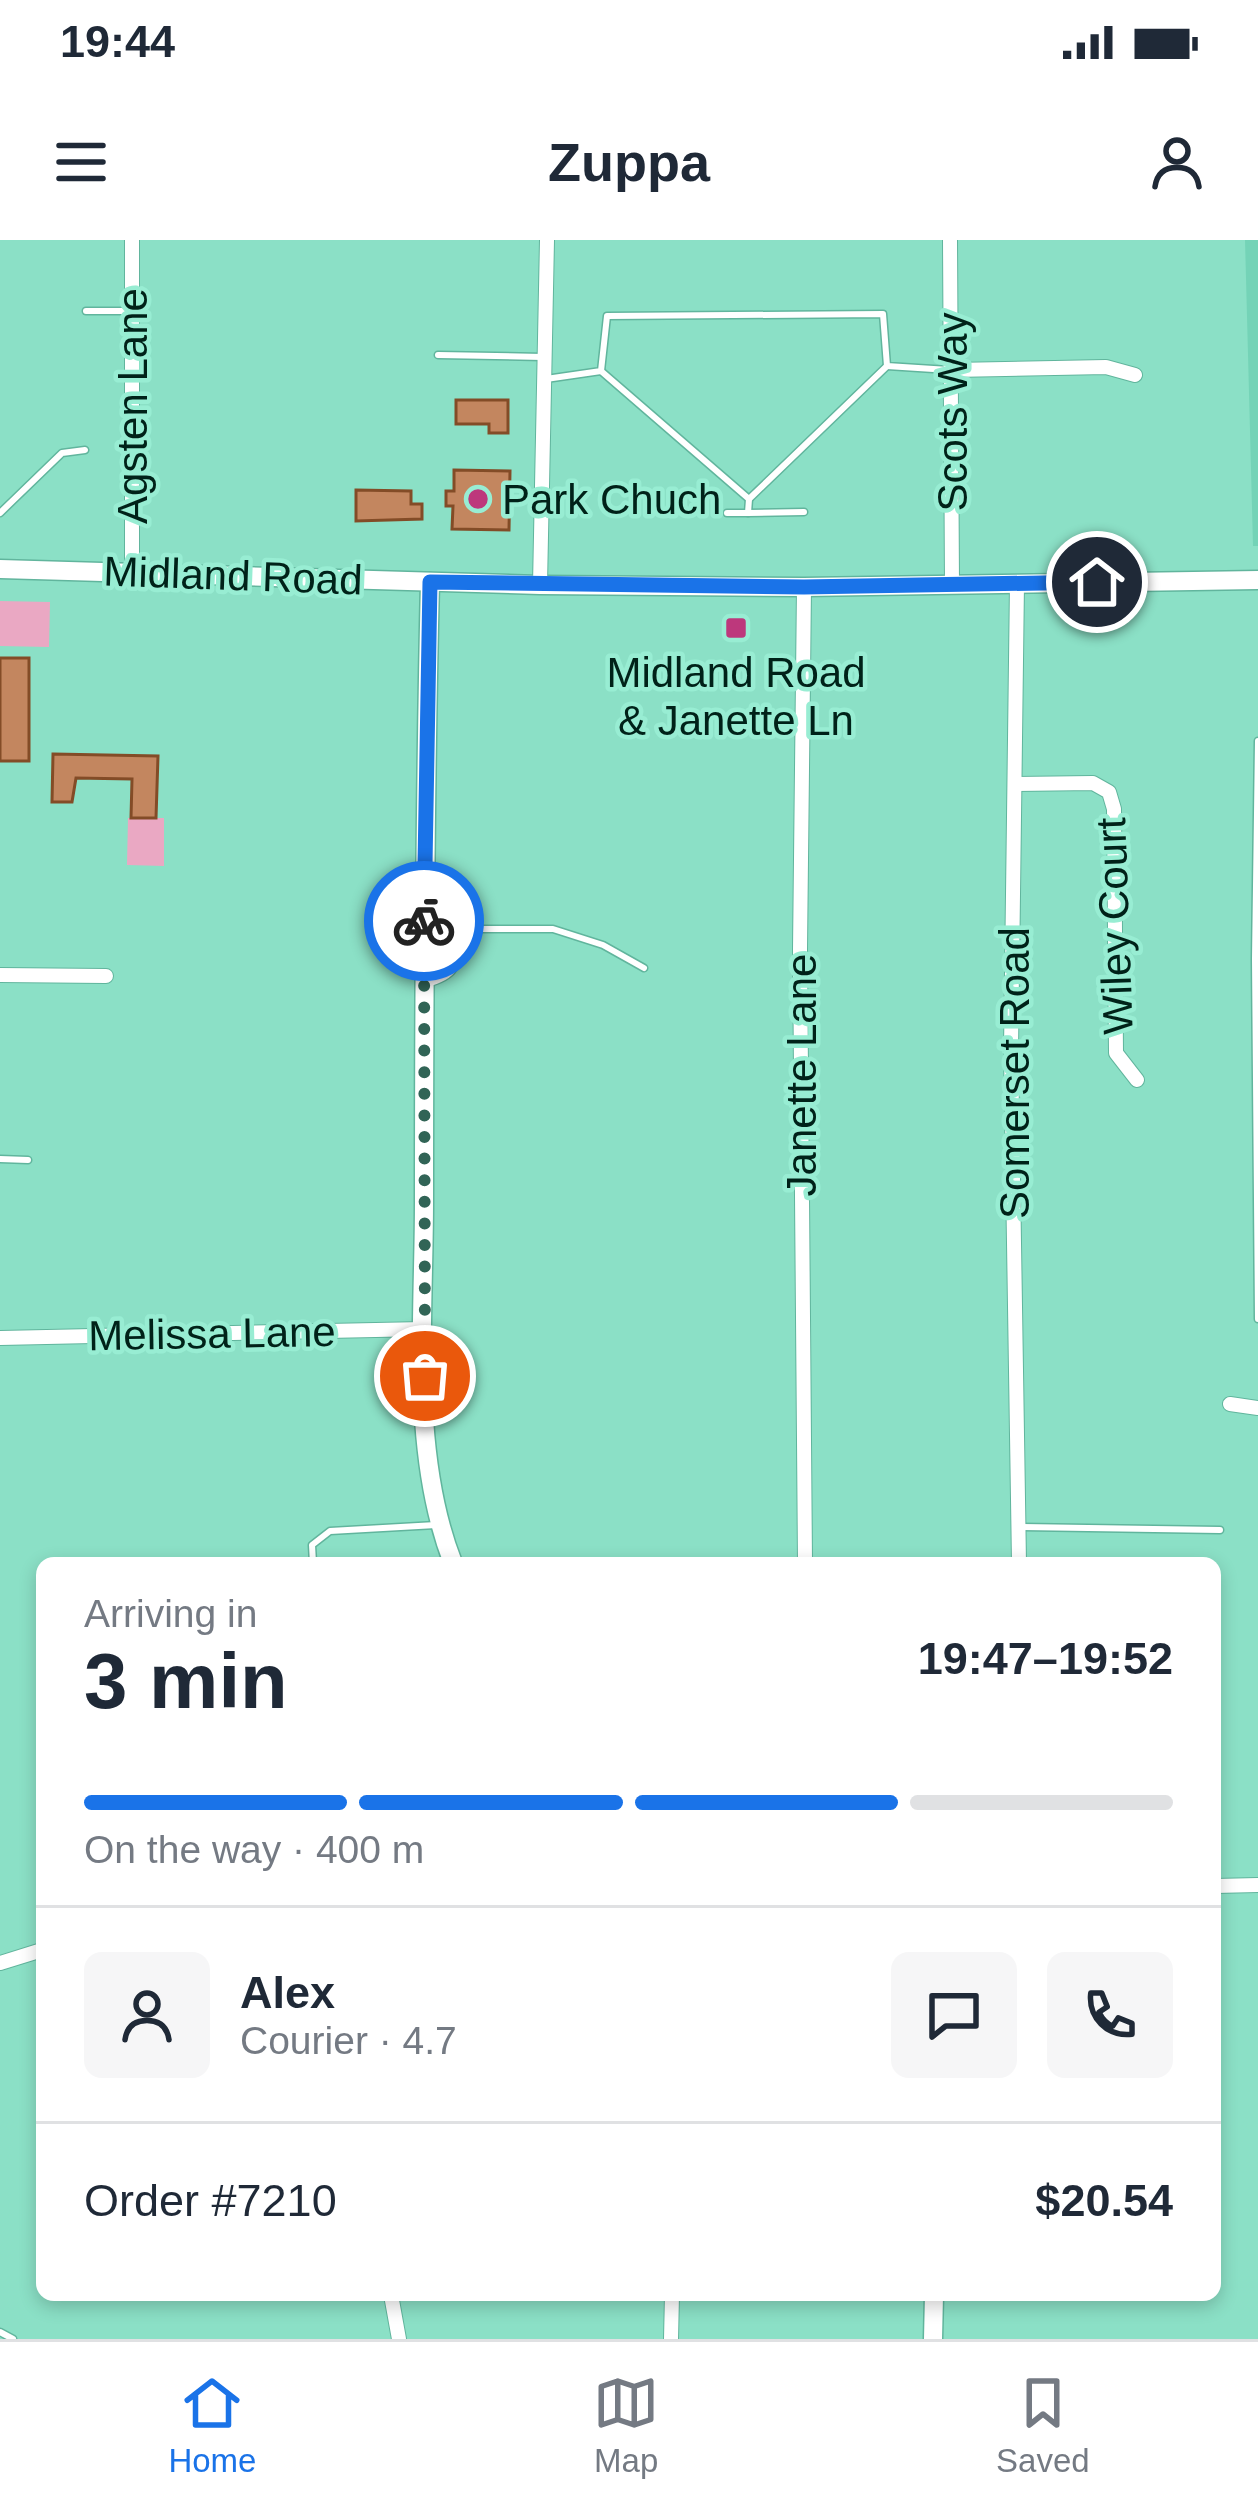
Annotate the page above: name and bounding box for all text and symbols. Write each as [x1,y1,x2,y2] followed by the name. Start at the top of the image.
[60,16,175,67] text: 19:44
[48,129,114,195] icon: menu
[1144,129,1210,195] icon: person
[548,132,710,192] text: Zuppa
[109,288,156,524] street label: Agsten Lane
[929,312,976,512] street label: Scots Way
[502,476,721,523] place label: Park Chuch
[465,486,491,512] marker: Park Chuch
[1046,531,1148,633] pin
[103,547,363,604] street label: Midland Road
[1064,549,1130,615] icon: home
[723,615,749,641] marker: Midland Road & Janette Ln
[606,649,866,744] place label: Midland Road & Janette Ln
[1087,816,1142,1035] street label: Wiley Court
[364,861,484,981] courier
[391,888,457,954] icon: bike
[991,927,1038,1219] street label: Somerset Road
[778,954,825,1196] street label: Janette Lane
[88,1308,336,1359] street label: Melissa Lane
[374,1325,476,1427] pin
[392,1343,458,1409] icon: bag
[84,1592,257,1635] text: Arriving in
[918,1633,1173,1684] text: 19:47–19:52
[84,1637,288,1725] text: 3 min
[84,1828,424,1871] text: On the way · 400 m
[84,1952,210,2078] button: person
[891,1952,1017,2078] button: chat
[1047,1952,1173,2078] button: phone
[240,1967,335,2018] text: Alex
[240,2019,457,2062] text: Courier · 4.7
[84,2175,337,2226] text: Order #7210
[1035,2175,1173,2226] text: $20.54
[168,2370,256,2480] tab: Home
[593,2370,659,2480] tab: Map
[996,2370,1090,2480] tab: Saved

